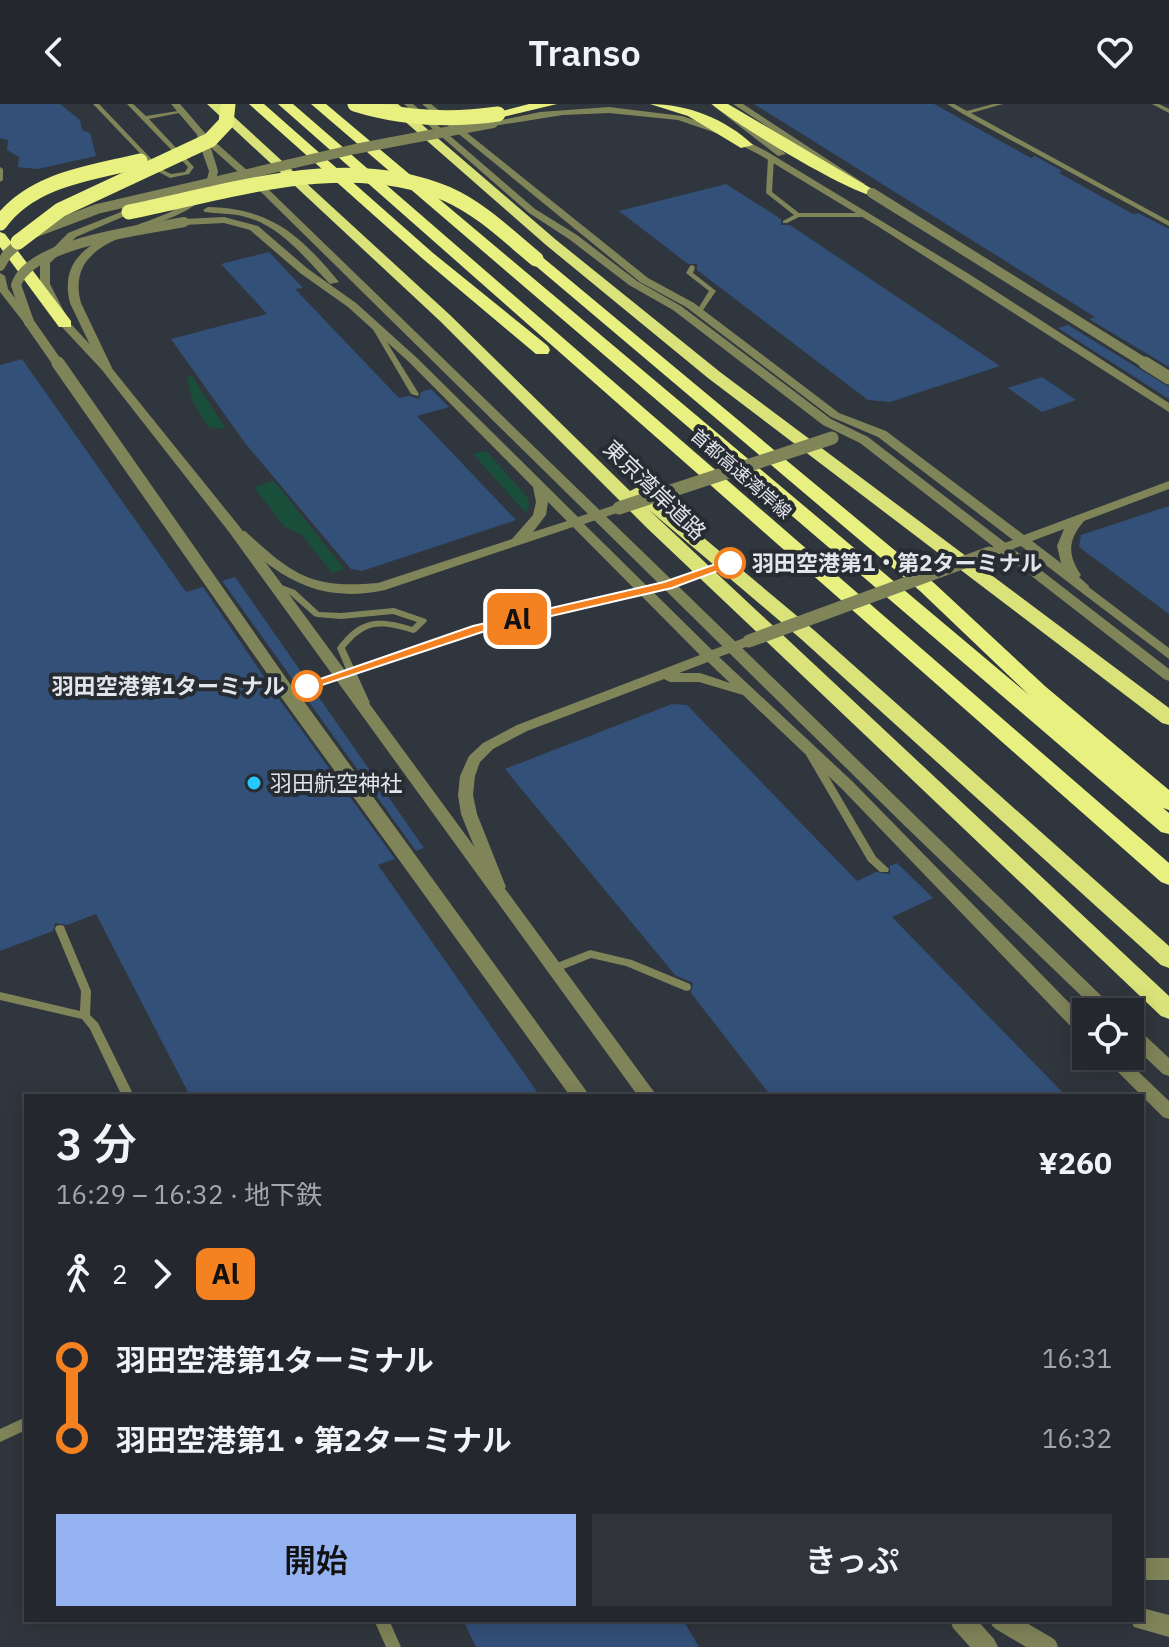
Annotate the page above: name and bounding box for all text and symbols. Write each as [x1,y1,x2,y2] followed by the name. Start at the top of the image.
[528,29,641,76] text: Transo
[32,30,76,74] icon: back
[1093,30,1137,74] icon: heart
[686,424,796,524] street label: 首都高速湾岸線
[598,433,713,546] street label: 東京湾岸道路
[715,548,745,578] marker: 羽田空港第1・第2ターミナル
[752,548,1042,577] place label: 羽田空港第1・第2ターミナル
[481,593,553,645] line badge: Al
[503,600,531,637] text: Al
[52,671,285,700] place label: 羽田空港第1ターミナル
[292,671,322,701] marker: 羽田空港第1ターミナル
[270,768,402,797] place label: 羽田航空神社
[245,774,263,792] marker: 羽田航空神社
[1072,998,1144,1070] map controls
[1072,998,1144,1070] button: locate
[56,1115,137,1172] text: 3 分
[1039,1143,1112,1182] text: ¥260
[56,1177,322,1211] text: 16:29 – 16:32 · 地下鉄
[56,1252,100,1296] icon: walk
[140,1252,184,1296] icon: forward
[212,1255,239,1292] text: Al
[112,1257,128,1291] text: 2
[116,1340,434,1379] text: 羽田空港第1ターミナル
[1042,1341,1112,1375] text: 16:31
[116,1420,512,1459] text: 羽田空港第1・第2ターミナル
[1042,1421,1112,1455] text: 16:32
[56,1514,576,1606] button: 開始
[592,1514,1112,1606] button: きっぷ

